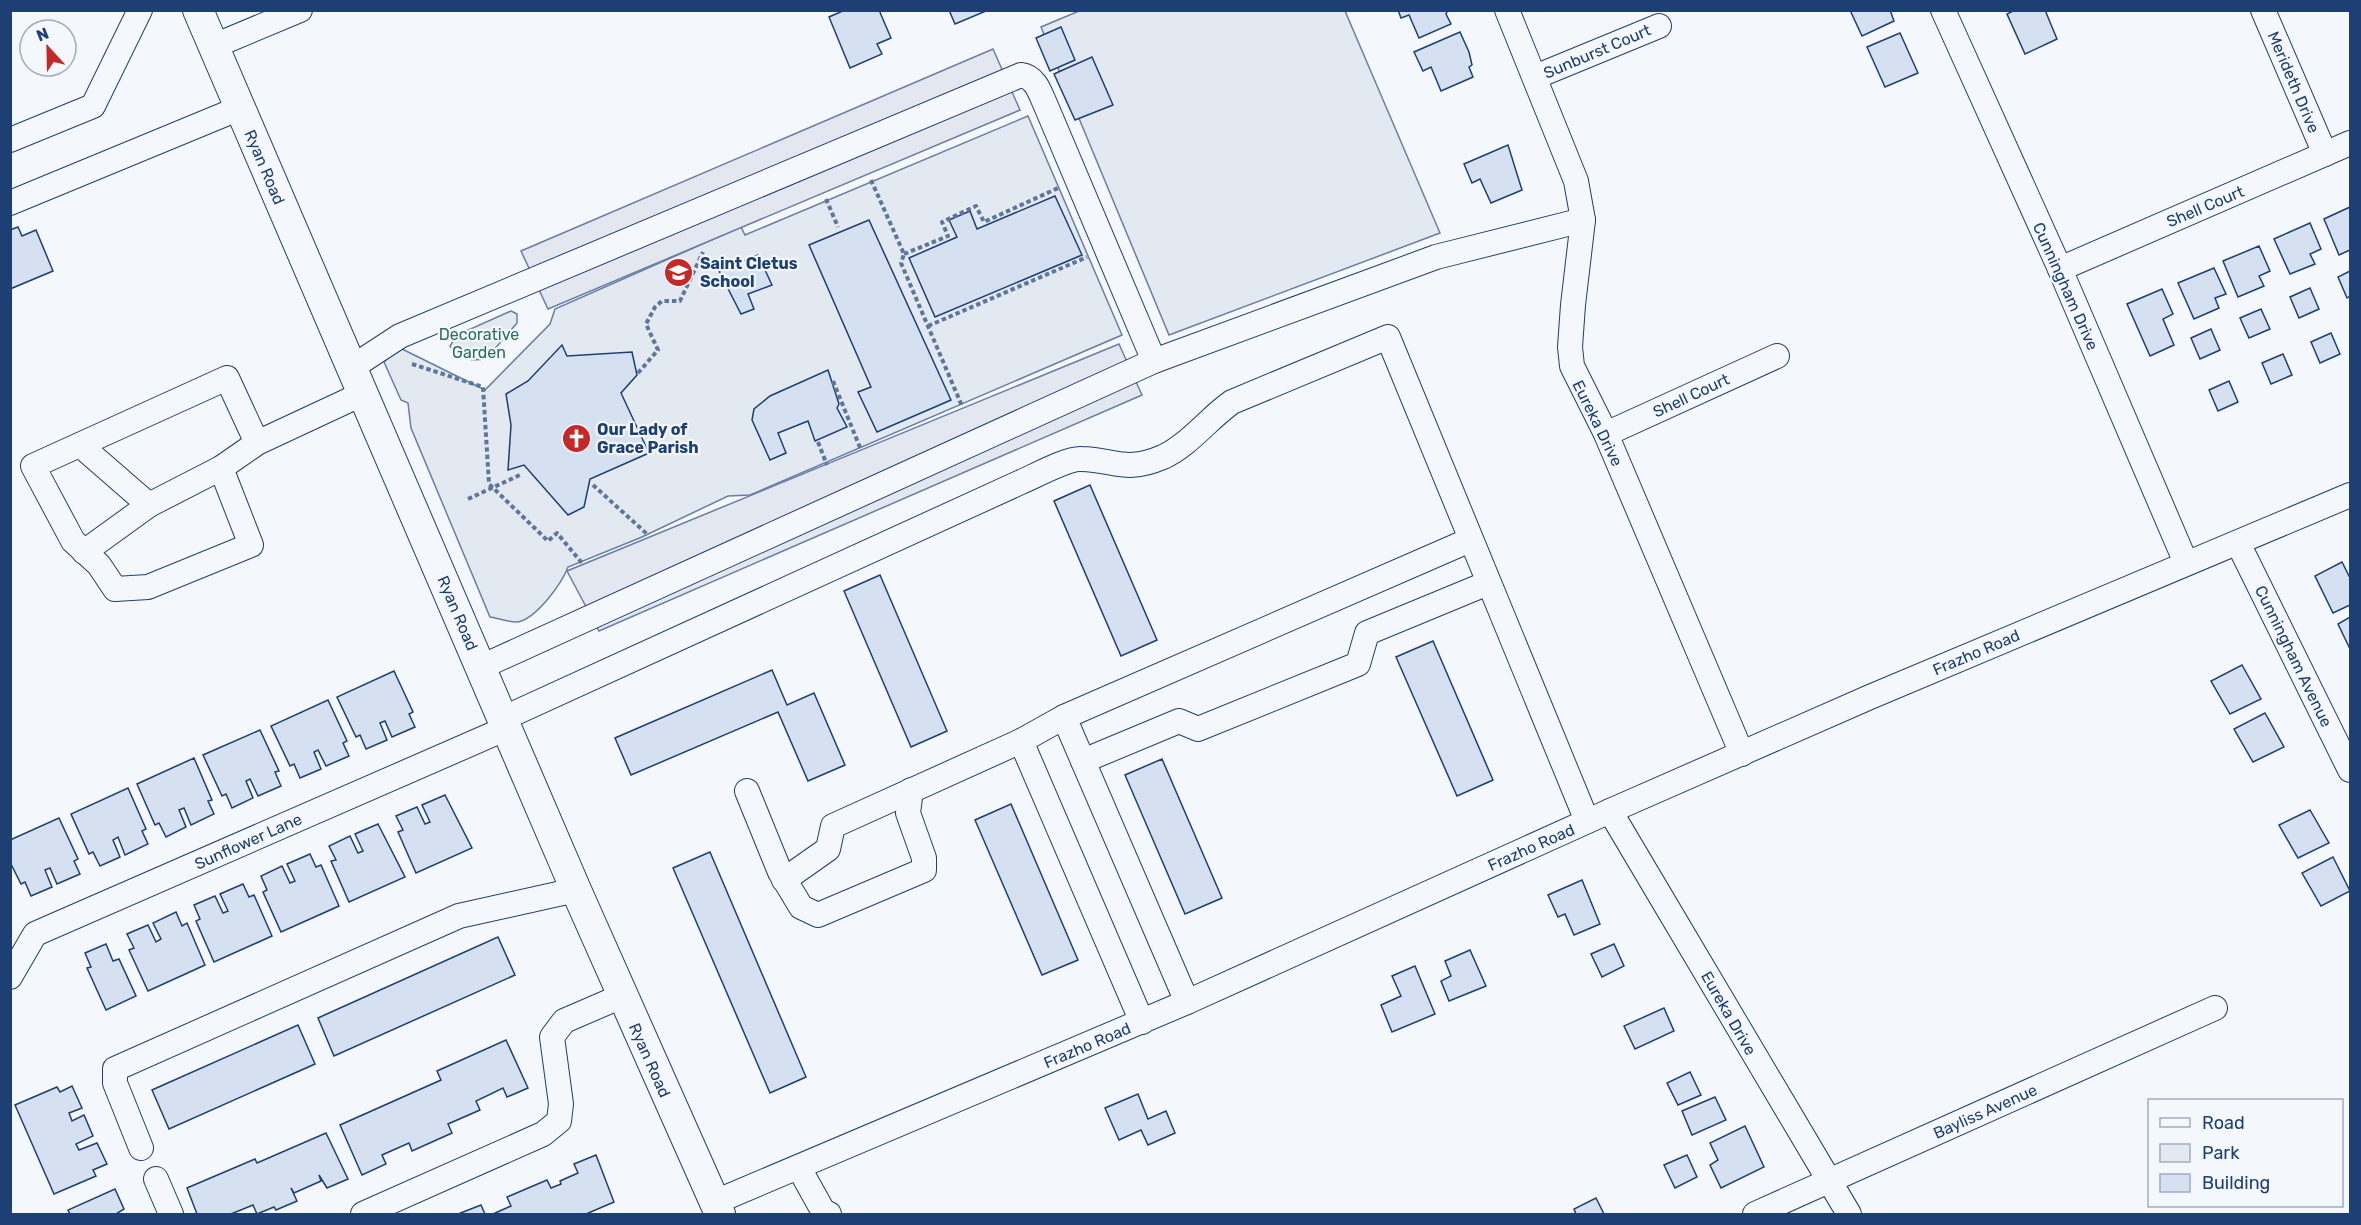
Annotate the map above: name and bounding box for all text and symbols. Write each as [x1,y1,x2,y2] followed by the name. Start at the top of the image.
[18,18,78,78] north arrow
[1541,20,1654,83] street label: Sunburst Court
[34,24,51,46] text: N
[2264,29,2323,136] street label: Merideth Drive
[240,127,289,207] street label: Ryan Road
[2164,182,2247,231] street label: Shell Court
[2029,219,2102,353] street label: Cunningham Drive
[700,254,798,291] place label: Saint Cletus School
[663,256,695,288] school or university icon: Saint Cletus School
[439,325,519,362] park label: Decorative Garden
[1650,369,1732,421] street label: Shell Court
[1569,377,1627,469] street label: Eureka Drive
[597,420,699,457] place label: Our Lady of Grace Parish
[560,422,592,454] church icon: Our Lady of Grace Parish
[433,573,482,653] street label: Ryan Road
[2251,582,2336,730] street label: Cunningham Avenue
[1930,626,2023,679] street label: Frazho Road
[192,809,305,874] street label: Sunflower Lane
[1485,820,1577,875] street label: Frazho Road
[1697,968,1760,1059] street label: Eureka Drive
[1041,1019,1134,1072] street label: Frazho Road
[625,1020,674,1100] street label: Ryan Road
[1930,1080,2040,1143] street label: Bayliss Avenue
[2148,1099,2343,1207] legend
[2202,1112,2245,1134] text: Road
[2202,1142,2240,1164] text: Park
[2202,1172,2270,1194] text: Building

